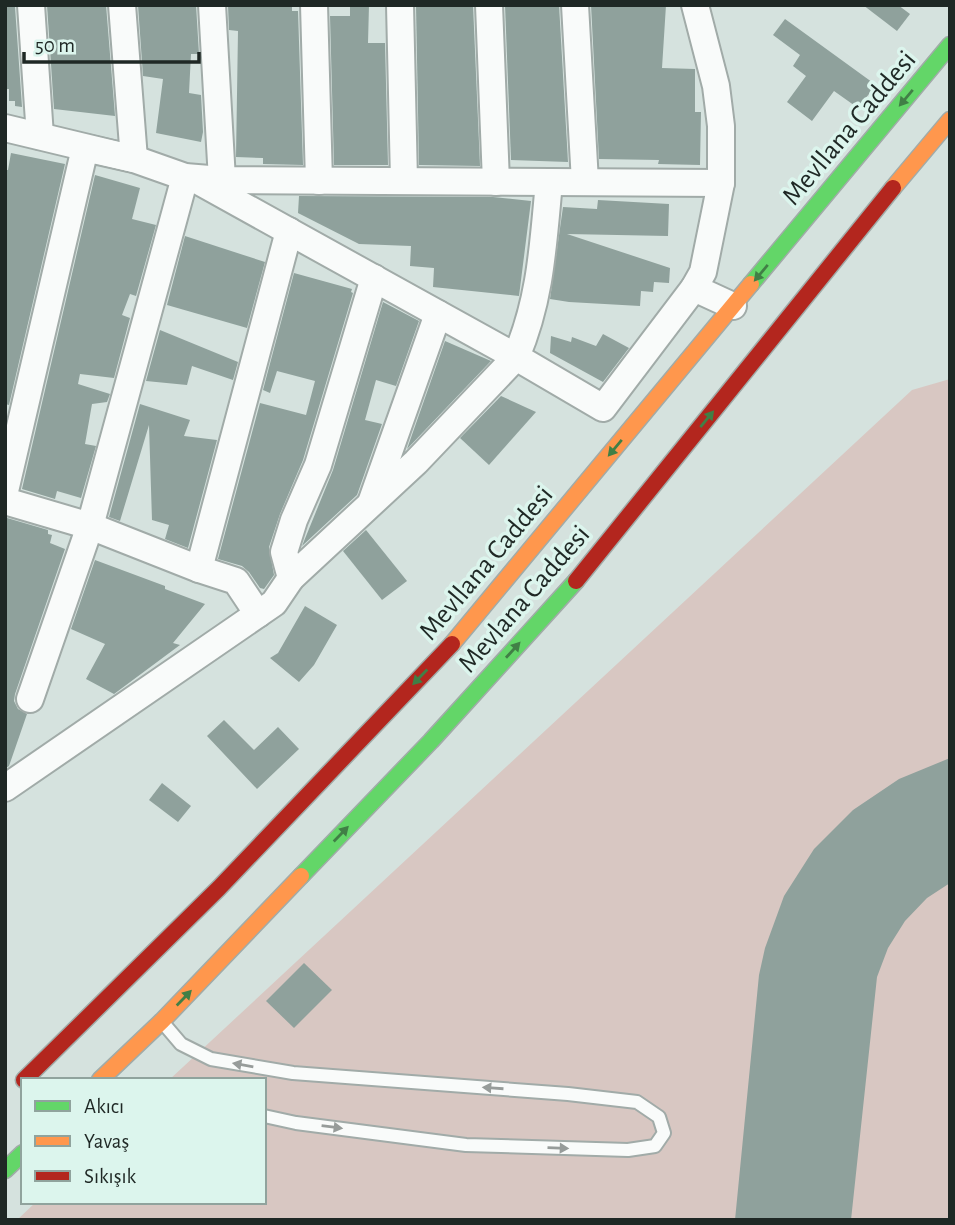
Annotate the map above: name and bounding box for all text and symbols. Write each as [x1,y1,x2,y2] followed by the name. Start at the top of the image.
[24,21,200,65] scale bar
[35,35,75,56] text: 50 m
[777,46,922,211] street label: Mevllana Caddesi
[898,89,914,107] one-way arrow
[754,265,769,282] one-way arrow
[699,411,714,429] one-way arrow
[608,439,623,456] one-way arrow
[414,481,559,646] street label: Mevllana Caddesi
[453,521,596,678] street label: Mevlana Caddesi
[505,641,521,659] one-way arrow
[412,668,428,685] one-way arrow
[333,826,349,843] one-way arrow
[175,990,191,1007] one-way arrow
[232,1059,254,1070] one-way arrow
[21,1078,266,1204] legend
[482,1083,504,1094] one-way arrow
[84,1096,124,1117] text: Akıcı
[321,1122,343,1133] one-way arrow
[84,1131,129,1152] text: Yavaş
[547,1142,569,1153] one-way arrow
[84,1166,137,1187] text: Sıkışık

